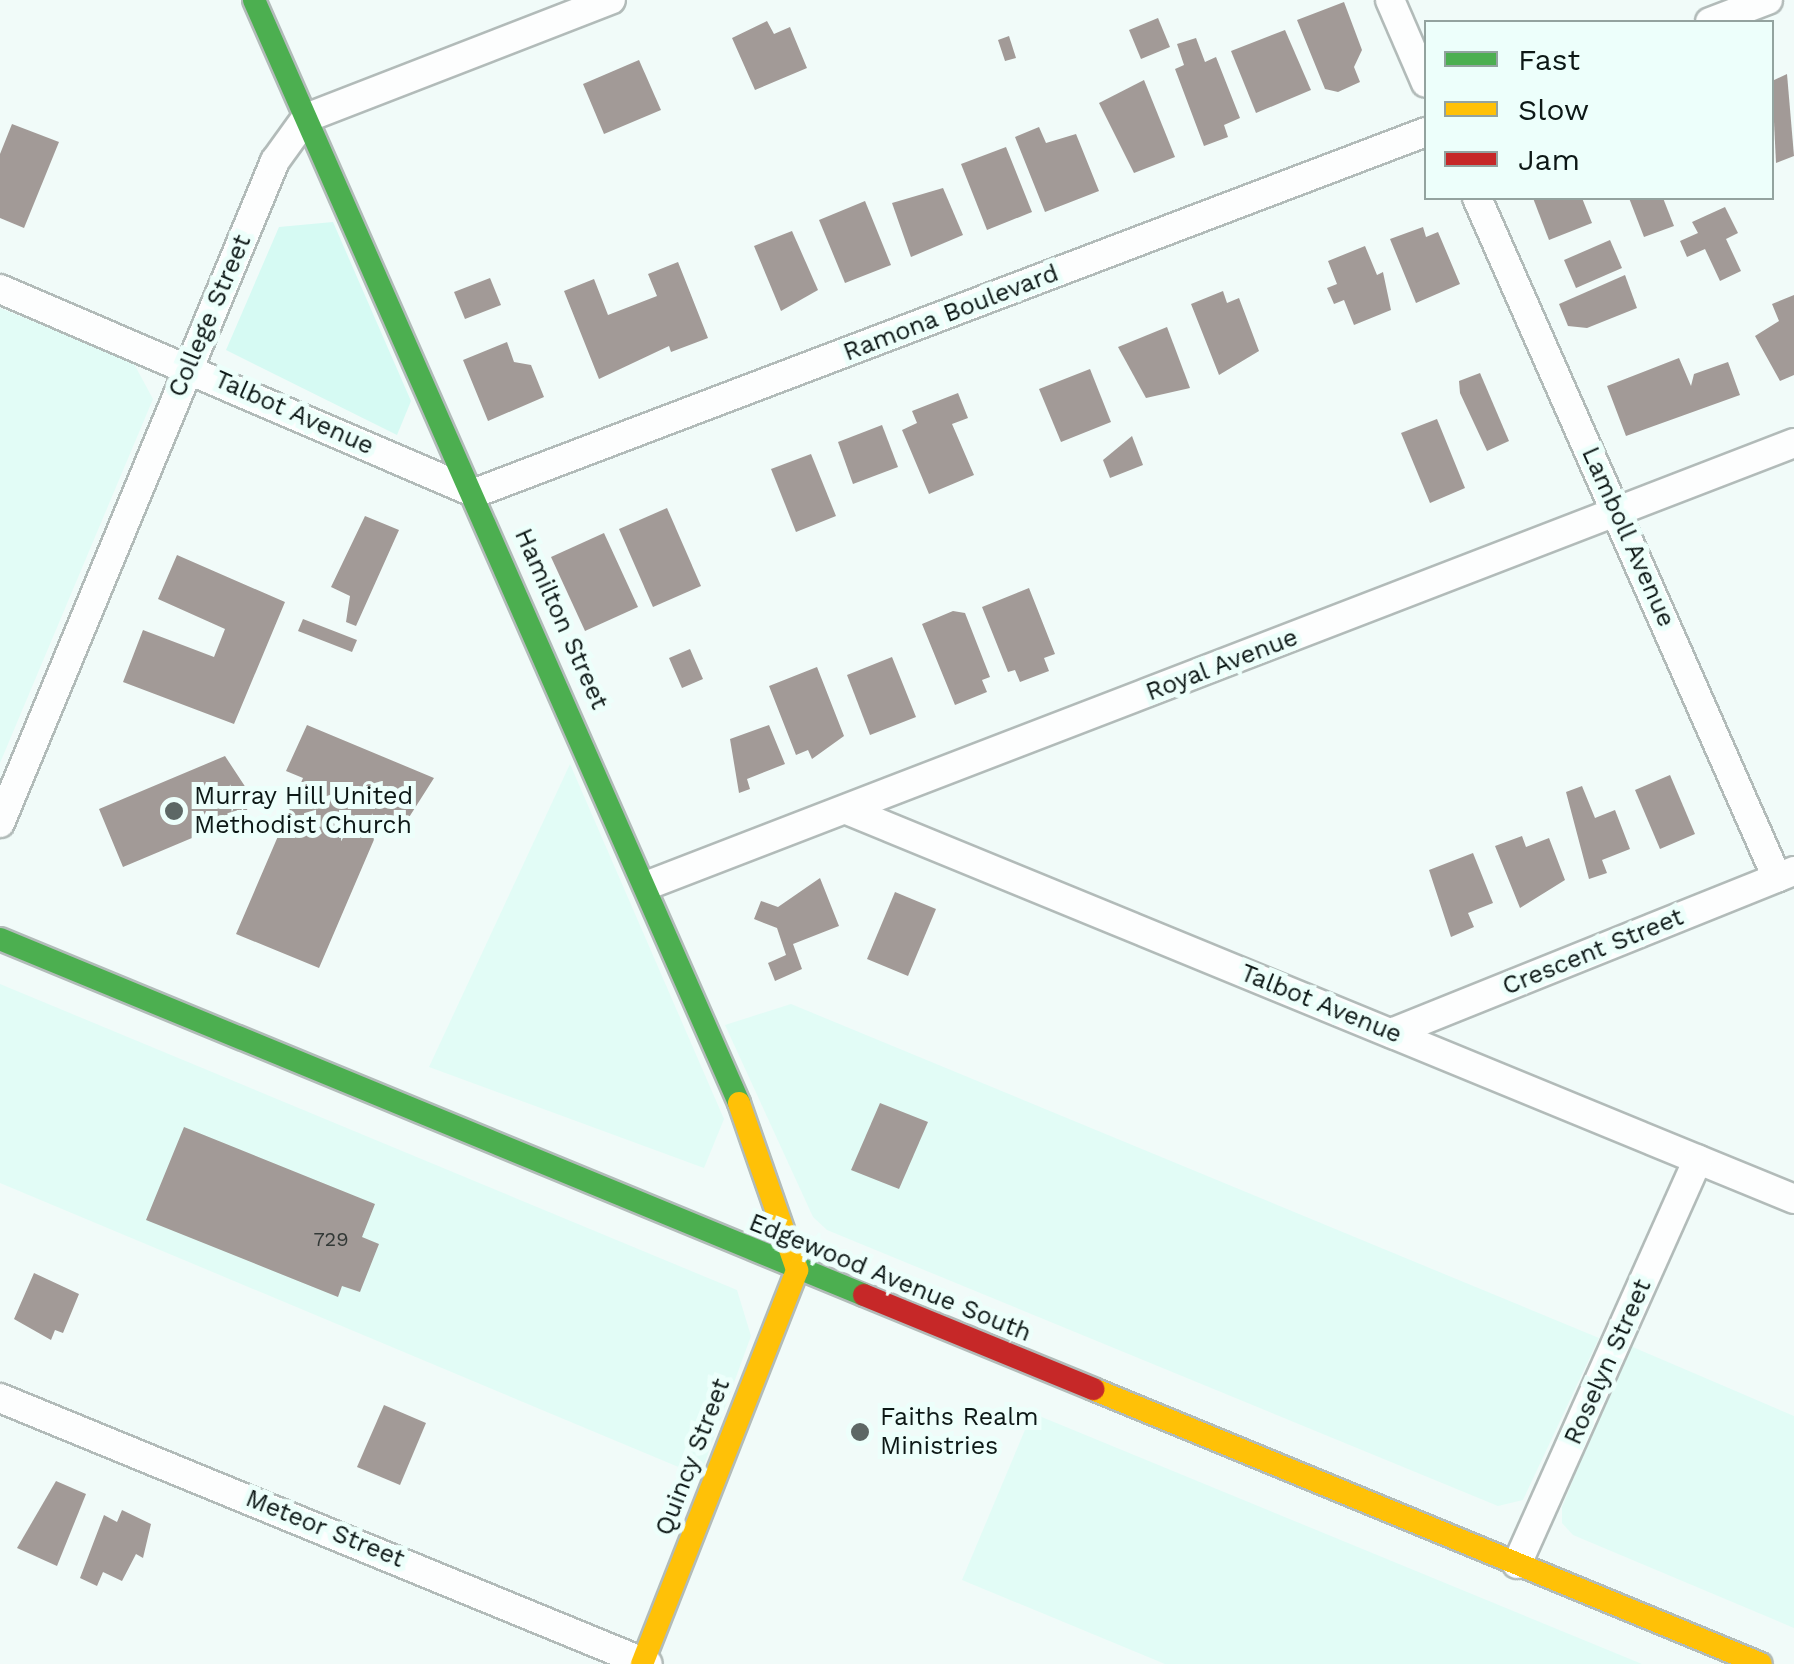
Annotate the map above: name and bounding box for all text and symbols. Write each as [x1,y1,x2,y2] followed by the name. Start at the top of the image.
[1424,20,1774,200] legend
[1518,42,1580,77] text: Fast
[1518,92,1589,127] text: Slow
[1518,142,1580,177] text: Jam
[162,230,258,402] street label: College Street
[839,258,1063,368] street label: Ramona Boulevard
[209,364,379,462] street label: Talbot Avenue
[1574,441,1682,633] street label: Lamboll Avenue
[508,524,614,714] street label: Hamilton Street
[1141,622,1303,708] street label: Royal Avenue
[194,782,415,841] place label: Murray Hill United Methodist Church
[163,800,185,822] marker: Murray Hill United Methodist Church
[1498,902,1688,1002] street label: Crescent Street
[1236,958,1406,1050] street label: Talbot Avenue
[744,1207,1036,1349] street label: Edgewood Avenue South
[313,1227,349,1251] house number: 729
[1558,1275,1658,1449] street label: Roselyn Street
[649,1374,737,1540] street label: Quincy Street
[880,1403,1039,1462] place label: Faiths Realm Ministries
[849,1421,871,1443] marker: Faiths Realm Ministries
[241,1483,409,1575] street label: Meteor Street

